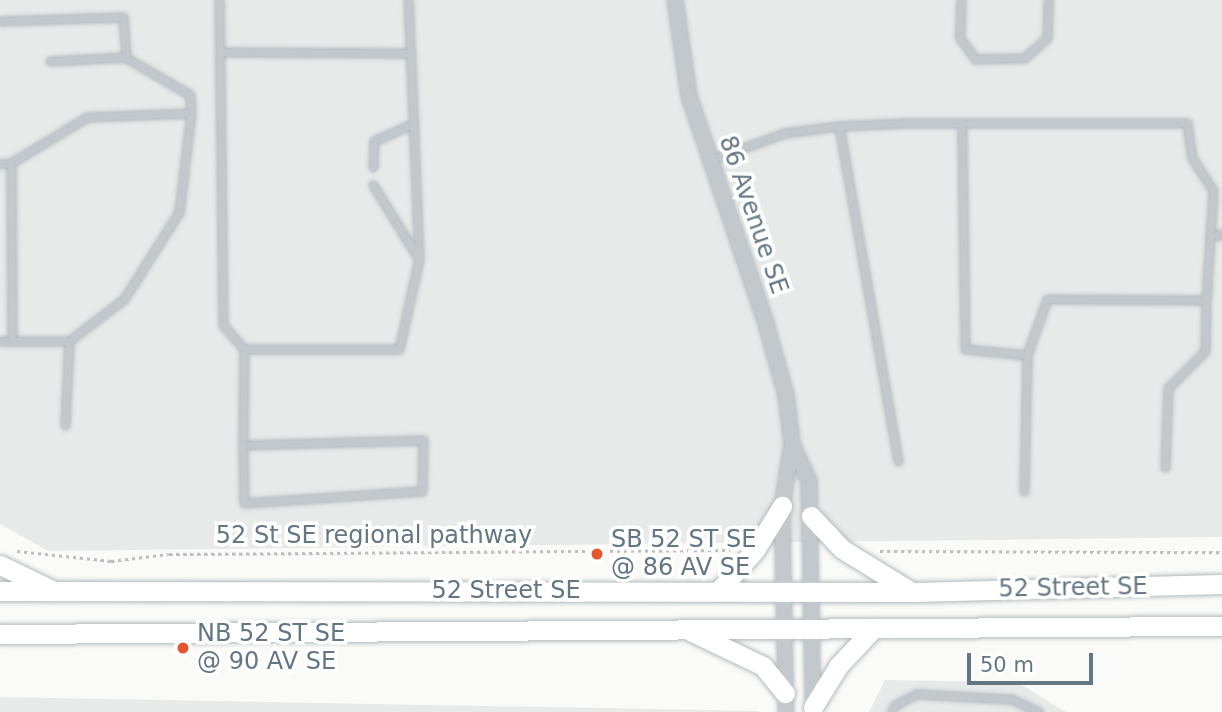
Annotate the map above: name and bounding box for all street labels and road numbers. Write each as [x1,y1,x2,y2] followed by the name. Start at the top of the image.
[712,132,794,298] street label: 86 Avenue SE
[216,522,532,550] street label: 52 St SE regional pathway
[998,572,1148,604] street label: 52 Street SE
[431,577,581,605] street label: 52 Street SE

